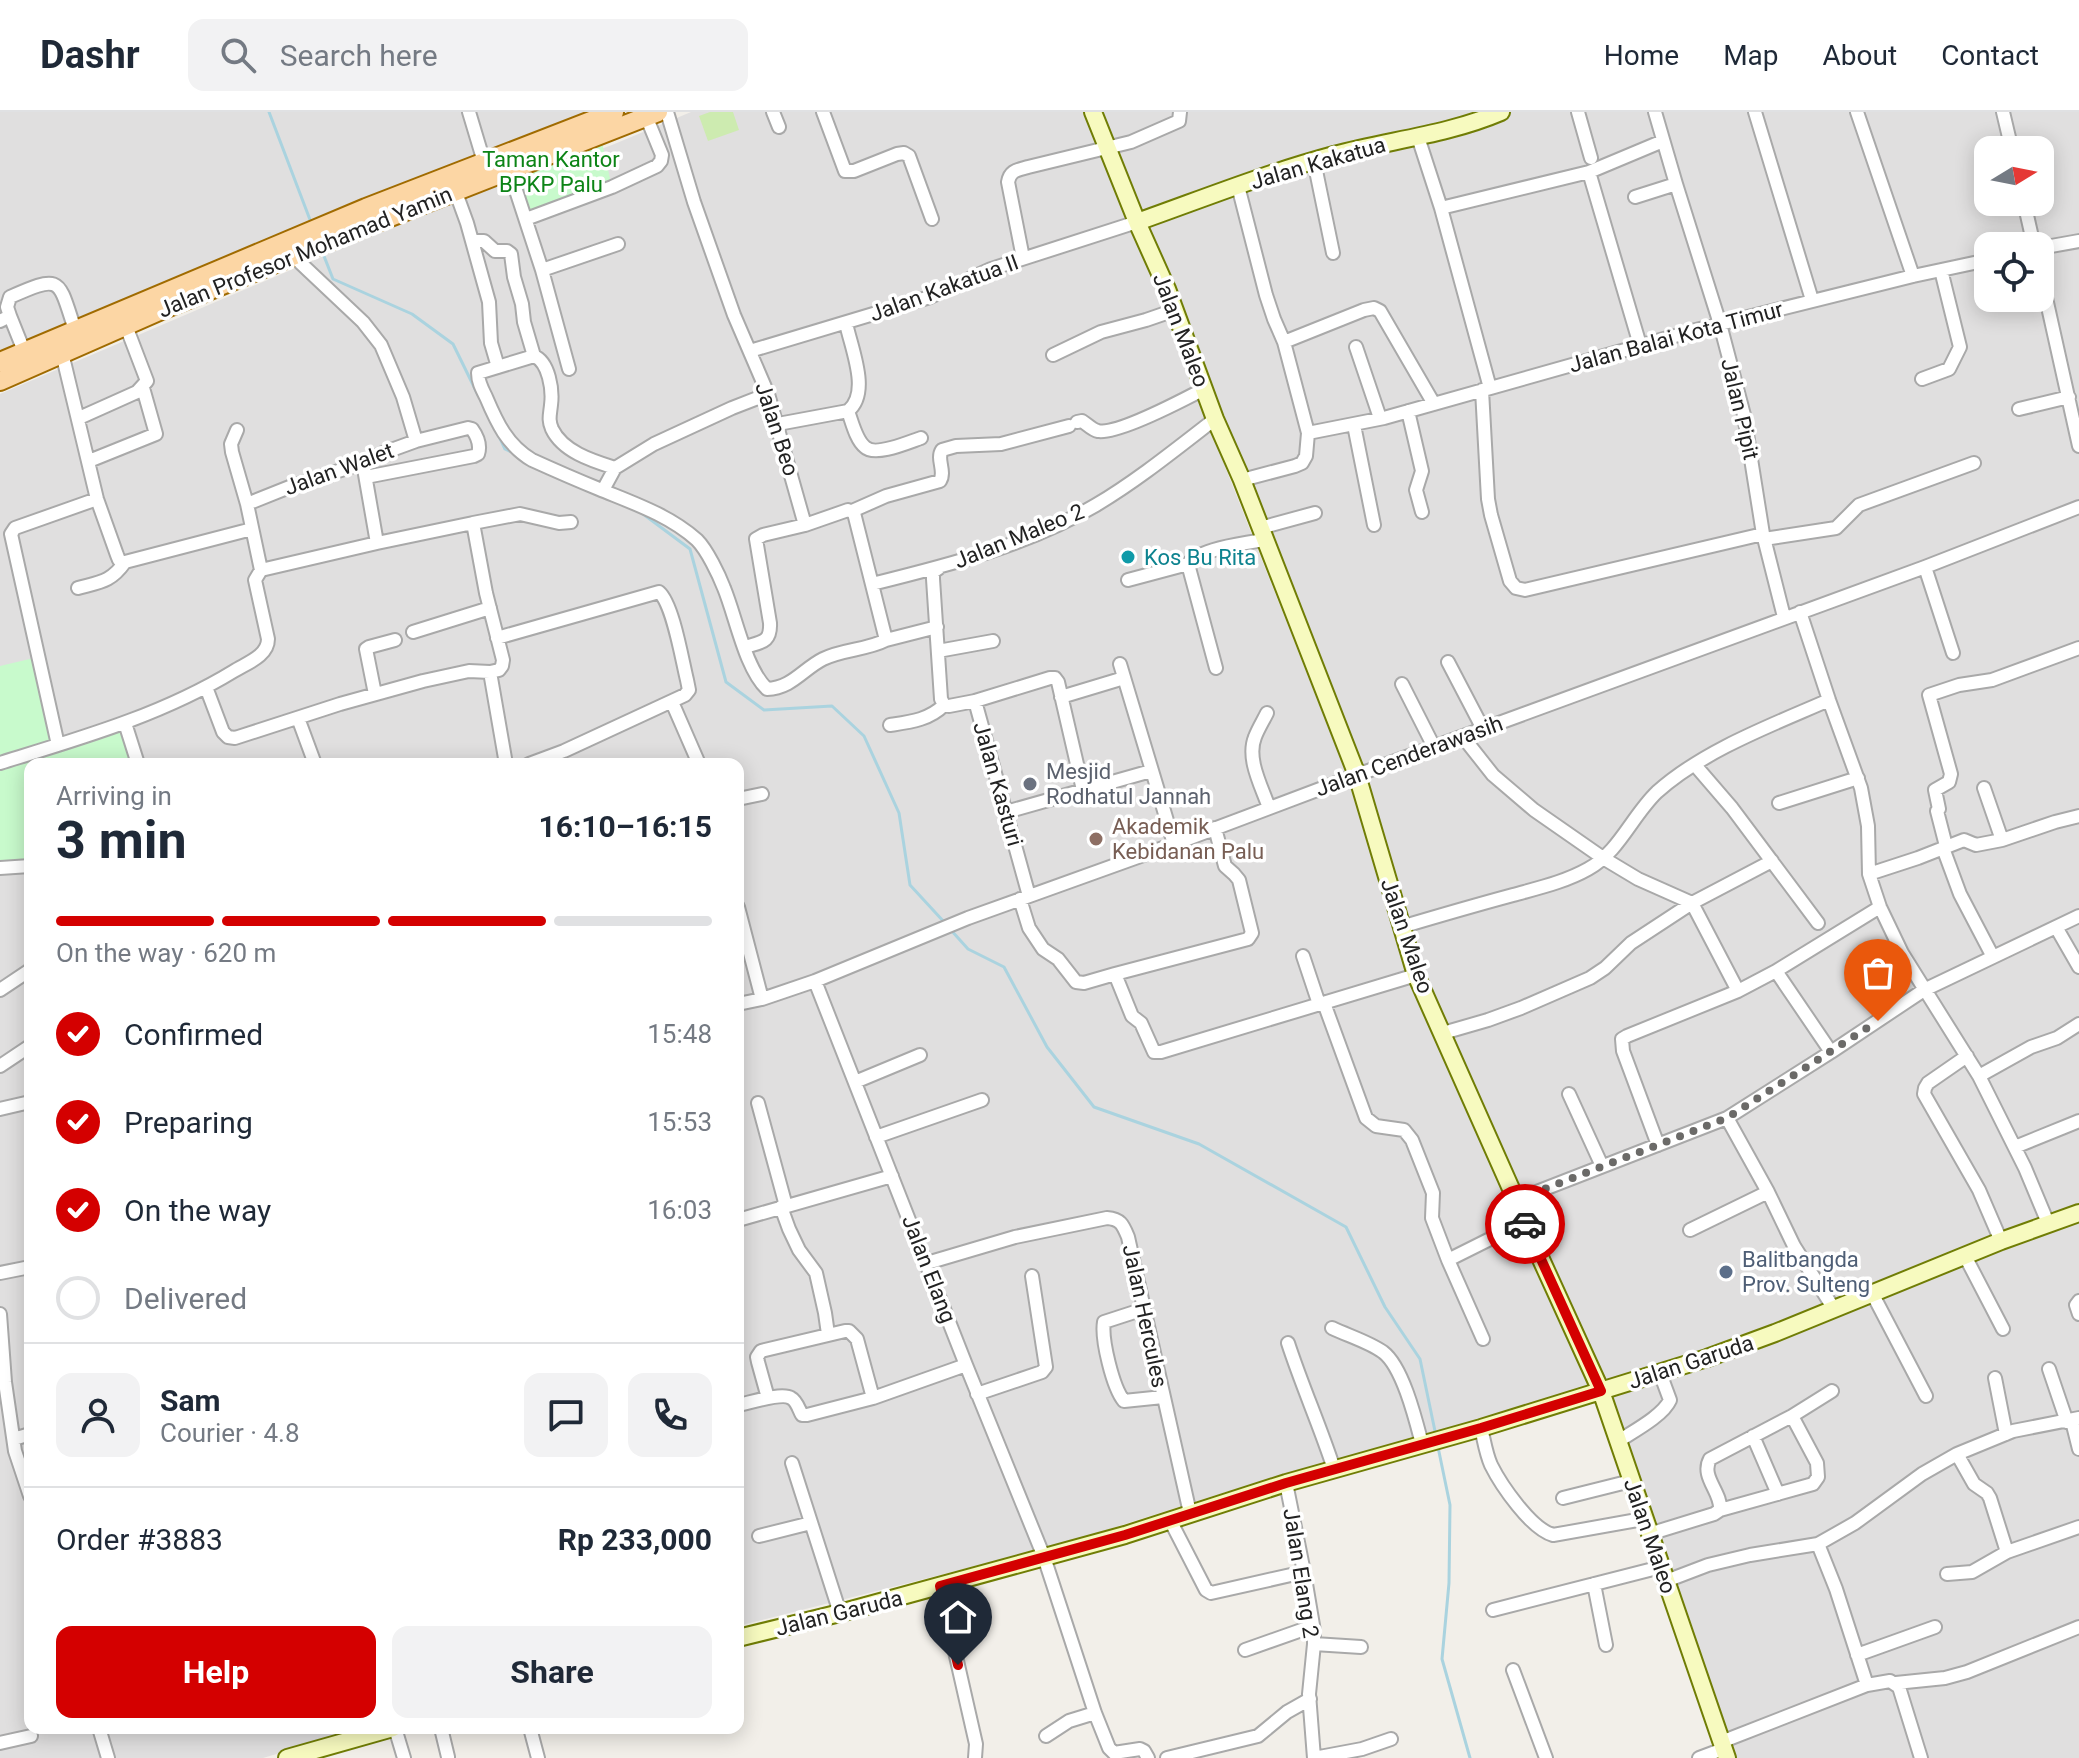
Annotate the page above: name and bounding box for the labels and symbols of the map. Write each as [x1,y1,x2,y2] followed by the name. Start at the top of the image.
[1248,132,1388,194] street label: Jalan Kakatua
[1974,136,2054,216] north arrow
[482,147,620,197] park label: Taman Kantor BPKP Palu
[154,181,456,323] street label: Jalan Profesor Mohamad Yamin
[866,249,1022,327] street label: Jalan Kakatua II
[1148,270,1214,390] street label: Jalan Maleo
[1566,296,1786,378] street label: Jalan Balai Kota Timur
[1716,356,1764,462] street label: Jalan Pipit
[750,379,804,479] street label: Jalan Beo
[281,438,397,500] street label: Jalan Walet
[951,499,1087,573] street label: Jalan Maleo 2
[1144,545,1256,570] place label: Kos Bu Rita
[1119,548,1137,566] marker: Kos Bu Rita
[1312,710,1506,802] street label: Jalan Cenderawasih
[968,719,1028,849] street label: Jalan Kasturi
[1046,759,1211,809] place label: Mesjid Rodhatul Jannah
[1021,775,1039,793] marker: Mesjid Rodhatul Jannah
[1112,814,1264,864] place label: Akademik Kebidanan Palu
[1087,830,1105,848] marker: Akademik Kebidanan Palu
[1376,875,1438,997] street label: Jalan Maleo
[1844,939,1912,1021] pin
[1485,1184,1565,1264] courier
[897,1212,961,1326] street label: Jalan Elang
[1118,1242,1172,1390] street label: Jalan Hercules
[1742,1247,1870,1297] place label: Balitbangda Prov. Sulteng
[1717,1263,1735,1281] marker: Balitbangda Prov. Sulteng
[1625,1330,1757,1394] street label: Jalan Garuda
[1619,1475,1681,1597] street label: Jalan Maleo
[1278,1506,1324,1640] street label: Jalan Elang 2
[924,1583,992,1665] pin
[773,1585,905,1641] street label: Jalan Garuda

